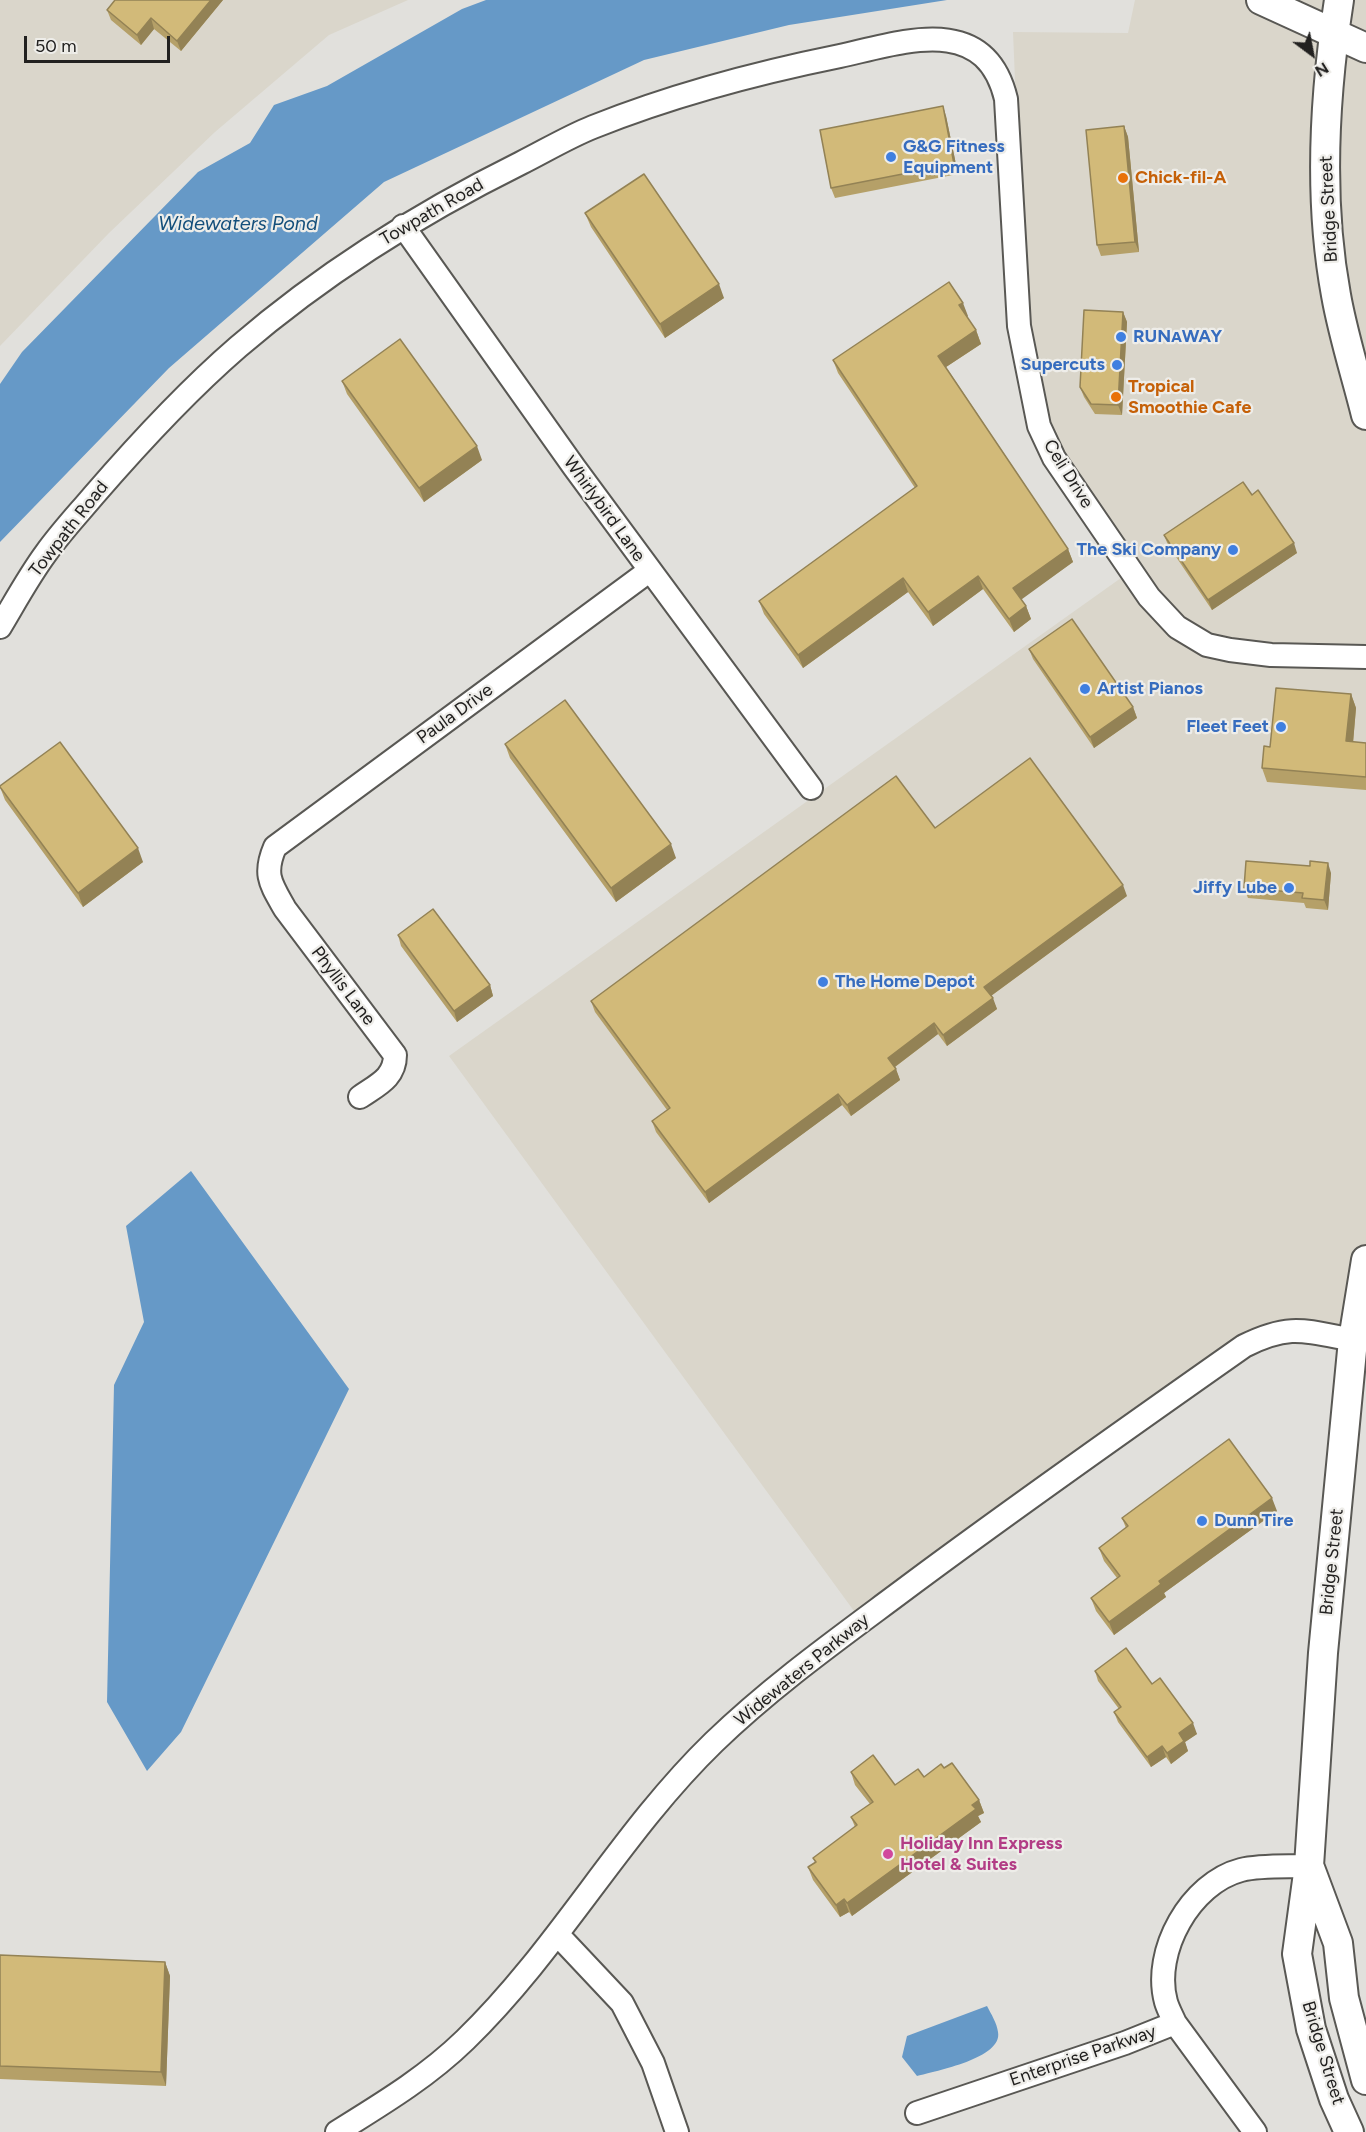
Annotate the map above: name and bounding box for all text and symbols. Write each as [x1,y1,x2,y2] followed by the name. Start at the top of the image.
[27,24,172,62] scale bar
[1282,24,1342,84] north arrow
[35,35,77,57] text: 50 m
[1312,58,1332,81] text: N
[903,136,1005,178] place label: G&G Fitness Equipment
[884,150,898,164] marker: G&G Fitness Equipment
[1315,155,1343,263] street label: Bridge Street
[1135,167,1226,189] place label: Chick-fil-A
[1116,171,1130,185] marker: Chick-fil-A
[377,174,487,250] street label: Towpath Road
[158,212,318,236] water label: Widewaters Pond
[1133,326,1222,348] place label: RUNᴀWAY
[1114,330,1128,344] marker: RUNᴀWAY
[1021,354,1105,376] place label: Supercuts
[1110,358,1124,372] marker: Supercuts
[1128,376,1251,418] place label: Tropical Smoothie Cafe
[1109,390,1123,404] marker: Tropical Smoothie Cafe
[1038,436,1098,512] street label: Celi Drive
[558,452,650,566] street label: Whirlybird Lane
[25,477,113,581] street label: Towpath Road
[1076,539,1221,561] place label: The Ski Company
[1226,543,1240,557] marker: The Ski Company
[1097,678,1203,700] place label: Artist Pianos
[413,679,497,749] street label: Paula Drive
[1078,682,1092,696] marker: Artist Pianos
[1186,716,1269,738] place label: Fleet Feet
[1274,720,1288,734] marker: Fleet Feet
[1193,877,1277,899] place label: Jiffy Lube
[1282,881,1296,895] marker: Jiffy Lube
[306,942,380,1030] street label: Phyllis Lane
[835,971,975,993] place label: The Home Depot
[816,975,830,989] marker: The Home Depot
[1316,1508,1348,1616] street label: Bridge Street
[1214,1510,1294,1532] place label: Dunn Tire
[1195,1514,1209,1528] marker: Dunn Tire
[730,1609,874,1731] street label: Widewaters Parkway
[900,1833,1062,1876] place label: Holiday Inn Express Hotel & Suites
[881,1847,895,1861] marker: Holiday Inn Express Hotel & Suites
[1297,1999,1349,2107] street label: Bridge Street
[1007,2021,1159,2091] street label: Enterprise Parkway

